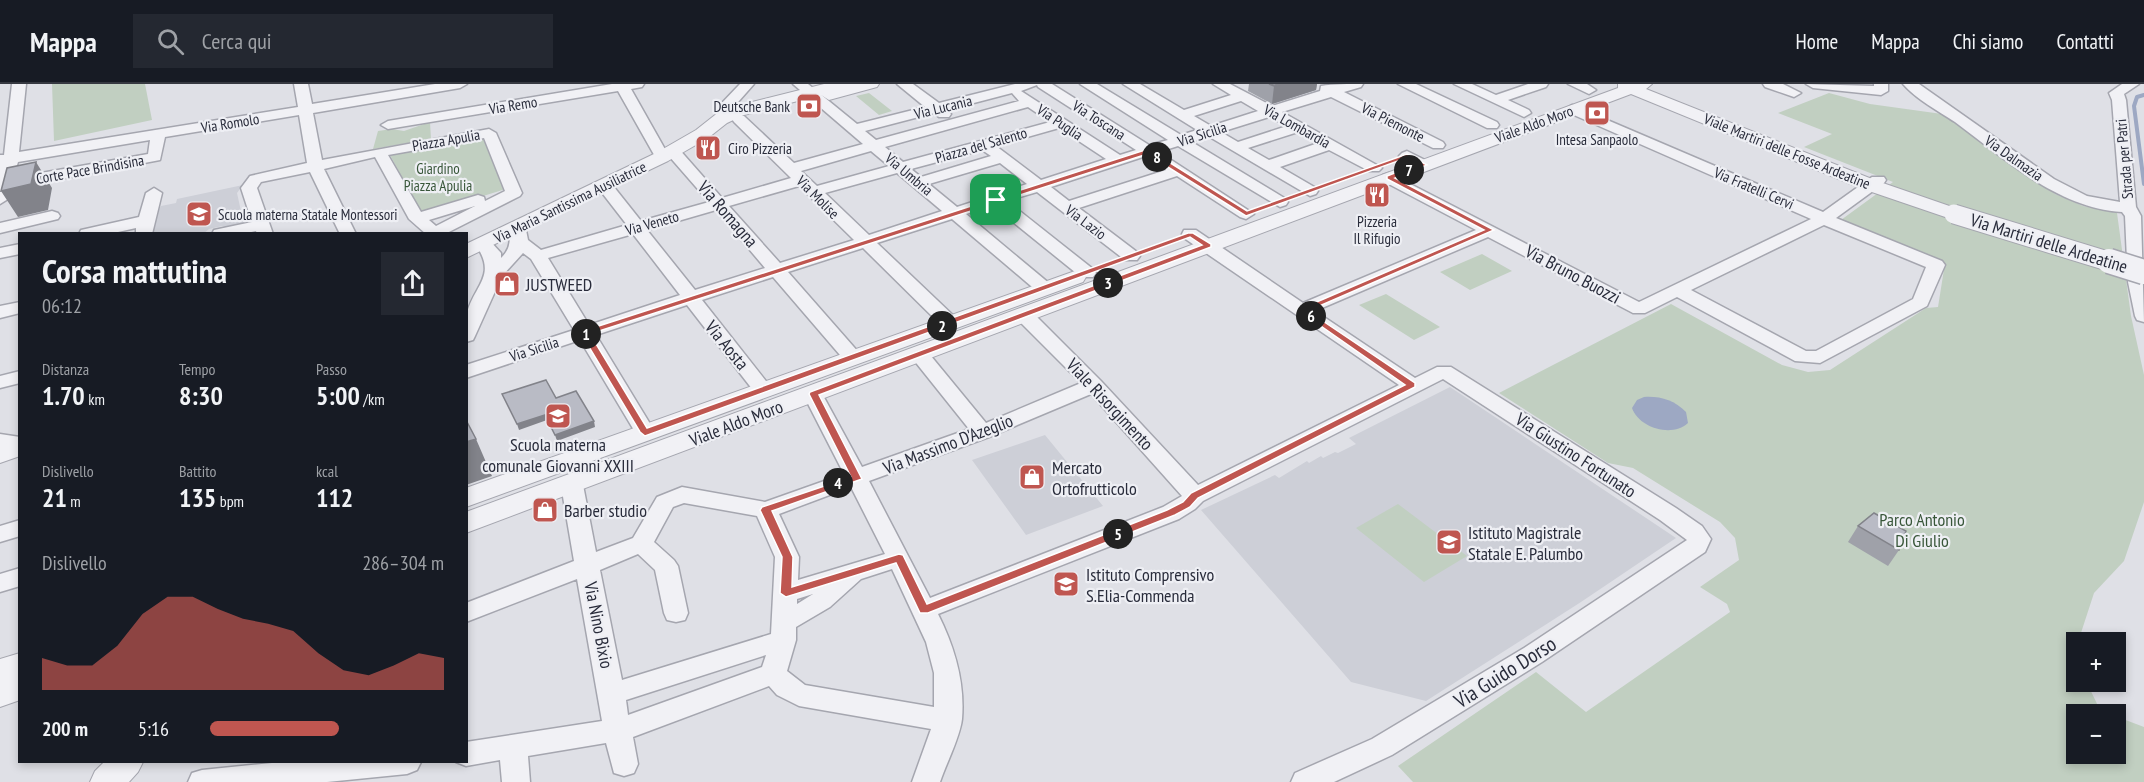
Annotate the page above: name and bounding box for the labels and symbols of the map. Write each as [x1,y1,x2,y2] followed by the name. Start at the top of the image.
[794,91,824,121] bank icon: Deutsche Bank
[911,91,974,124] street label: Via Lucania
[487,92,538,118] street label: Via Remo
[1068,95,1129,144] street label: Via Toscana
[713,97,790,116] place label: Deutsche Bank
[1357,98,1428,146] street label: Via Piemonte
[1582,98,1612,128] bank icon: Intesa Sanpaolo
[1033,99,1087,144] street label: Via Puglia
[1259,99,1334,152] street label: Via Lombardia
[1491,101,1576,147] street label: Viale Aldo Moro
[1700,108,1873,193] street label: Viale Martiri delle Fosse Ardeatine
[199,109,260,137] street label: Via Romolo
[1174,117,1229,151] street label: Via Sicilia
[2111,118,2137,200] street label: Strada per Patri
[933,123,1029,167] street label: Piazza del Salento
[411,125,481,155] street label: Piazza Apulia
[1556,130,1638,149] place label: Intesa Sanpaolo
[1980,130,2047,185] street label: Via Dalmazia
[693,133,723,163] restaurant icon: Ciro Pizzeria
[728,139,792,158] place label: Ciro Pizzeria
[1142,142,1172,172] pin: 8
[880,148,937,200] street label: Via Umbria
[35,150,145,188] street label: Corte Pace Brindisina
[1394,155,1424,185] pin: 7
[490,157,649,248] street label: Via Maria Santissima Ausiliatrice
[404,159,472,195] park label: Giardino Piazza Apulia
[1710,162,1797,213] street label: Via Fratelli Cervi
[792,171,844,223] street label: Via Molise
[970,174,1021,225] pin
[692,175,763,252] street label: Via Romagna
[1362,180,1392,210] restaurant icon: Pizzeria Il Rifugio
[184,199,214,229] school or university icon: Scuola materna Statale Montessori
[1061,200,1110,244] street label: Via Lazio
[218,205,398,224] place label: Scuola materna Statale Montessori
[622,206,681,240] street label: Via Veneto
[1967,208,2130,278] street label: Via Martiri delle Ardeatine
[1353,212,1401,248] place label: Pizzeria Il Rifugio
[1521,239,1625,309] street label: Via Bruno Buozzi
[1093,268,1123,298] pin: 3
[492,269,522,299] shop icon: JUSTWEED
[525,273,592,296] place label: JUSTWEED
[1296,301,1326,331] pin: 6
[927,311,957,341] pin: 2
[699,315,754,374] street label: Via Aosta
[571,319,601,349] pin: 1
[506,332,561,366] street label: Via Sicilia
[1061,352,1159,455] street label: Viale Risorgimento
[685,395,786,452] street label: Viale Aldo Moro
[543,401,573,431] school or university icon: Scuola materna comunale Giovanni XXIII
[1510,407,1641,503] street label: Via Giustino Fortunato
[879,409,1016,480] street label: Via Massimo D'Azeglio
[482,433,634,477] place label: Scuola materna comunale Giovanni XXIII
[1052,456,1137,500] place label: Mercato Ortofrutticolo
[1017,462,1047,492] shop icon: Mercato Ortofrutticolo
[823,468,853,498] pin: 4
[530,495,560,525] shop icon: Barber studio
[564,499,647,522] place label: Barber studio
[1879,508,1965,552] park label: Parco Antonio Di Giulio
[1103,519,1133,549] pin: 5
[1468,521,1583,565] place label: Istituto Magistrale Statale E. Palumbo
[1434,527,1464,557] school or university icon: Istituto Magistrale Statale E. Palumbo
[1086,563,1215,607] place label: Istituto Comprensivo S.Elia-Commenda
[1051,569,1081,599] school or university icon: Istituto Comprensivo S.Elia-Commenda
[579,579,619,671] street label: Via Nino Bixio
[1448,630,1561,715] street label: Via Guido Dorso

